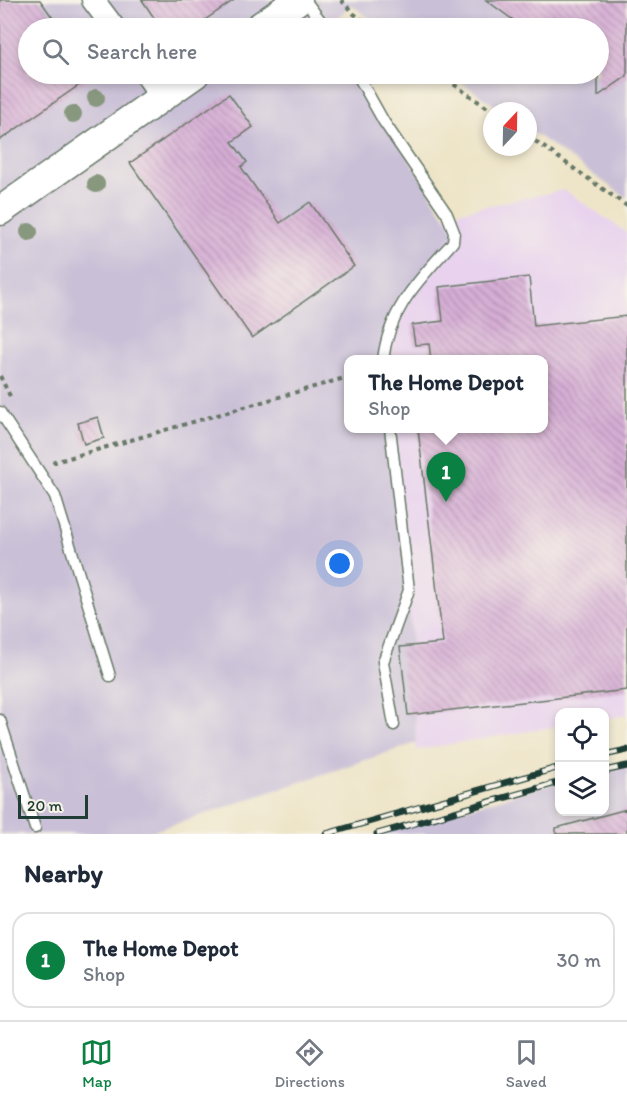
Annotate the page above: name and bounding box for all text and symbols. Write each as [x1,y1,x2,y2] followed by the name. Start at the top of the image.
[18,18,609,84] search box
[39,35,72,68] icon: search
[87,38,197,65] text: Search here
[483,102,537,156] north arrow
[344,355,548,433] popup
[368,369,524,396] text: The Home Depot
[368,396,410,420] text: Shop
[426,452,466,502] pin: 1
[325,549,354,578] your location
[555,708,609,816] map controls
[555,708,609,762] button: locate
[555,762,609,816] button: layers
[18,792,88,820] scale bar
[27,796,62,815] text: 20 m
[24,857,103,889] text: Nearby
[83,935,238,962] text: The Home Depot
[41,948,50,972] text: 1
[556,948,601,972] text: 30 m
[83,962,125,986] text: Shop
[80,1036,113,1091] tab: Map
[274,1036,345,1091] tab: Directions
[506,1036,547,1091] tab: Saved

